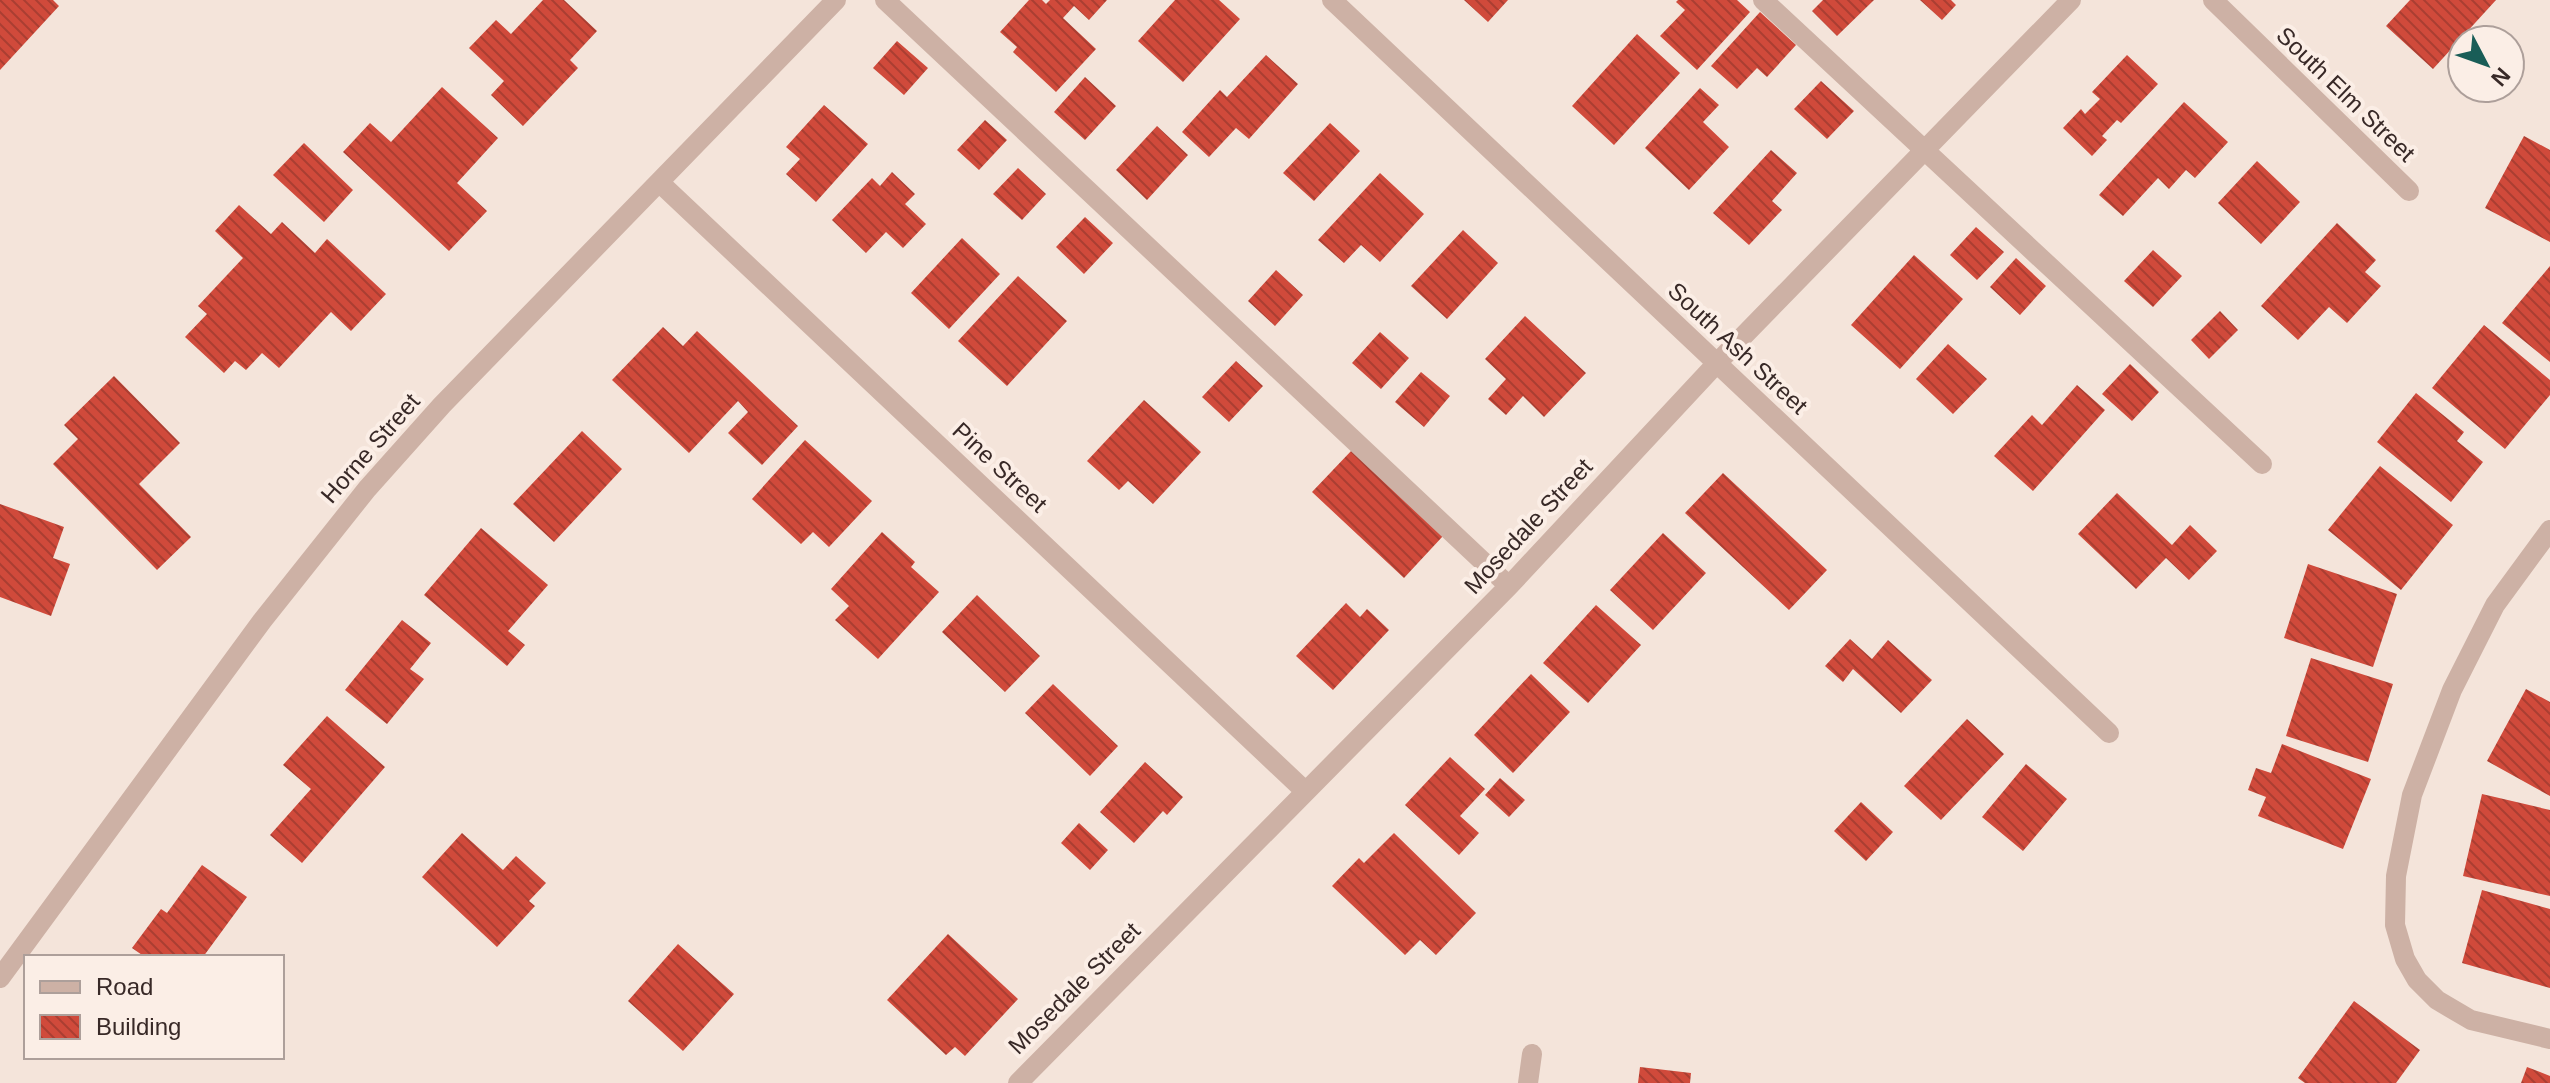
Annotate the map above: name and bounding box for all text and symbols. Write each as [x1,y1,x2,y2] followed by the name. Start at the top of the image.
[2271,21,2421,167] street label: South Elm Street
[2446,24,2526,104] north arrow
[2486,63,2515,91] text: N
[1663,277,1813,420] street label: South Ash Street
[315,388,425,508] street label: Horne Street
[947,417,1053,518] street label: Pine Street
[1459,453,1598,599] street label: Mosedale Street
[1003,916,1146,1059] street label: Mosedale Street
[24,955,284,1059] legend
[96,973,153,1000] text: Road
[96,1013,181,1040] text: Building

